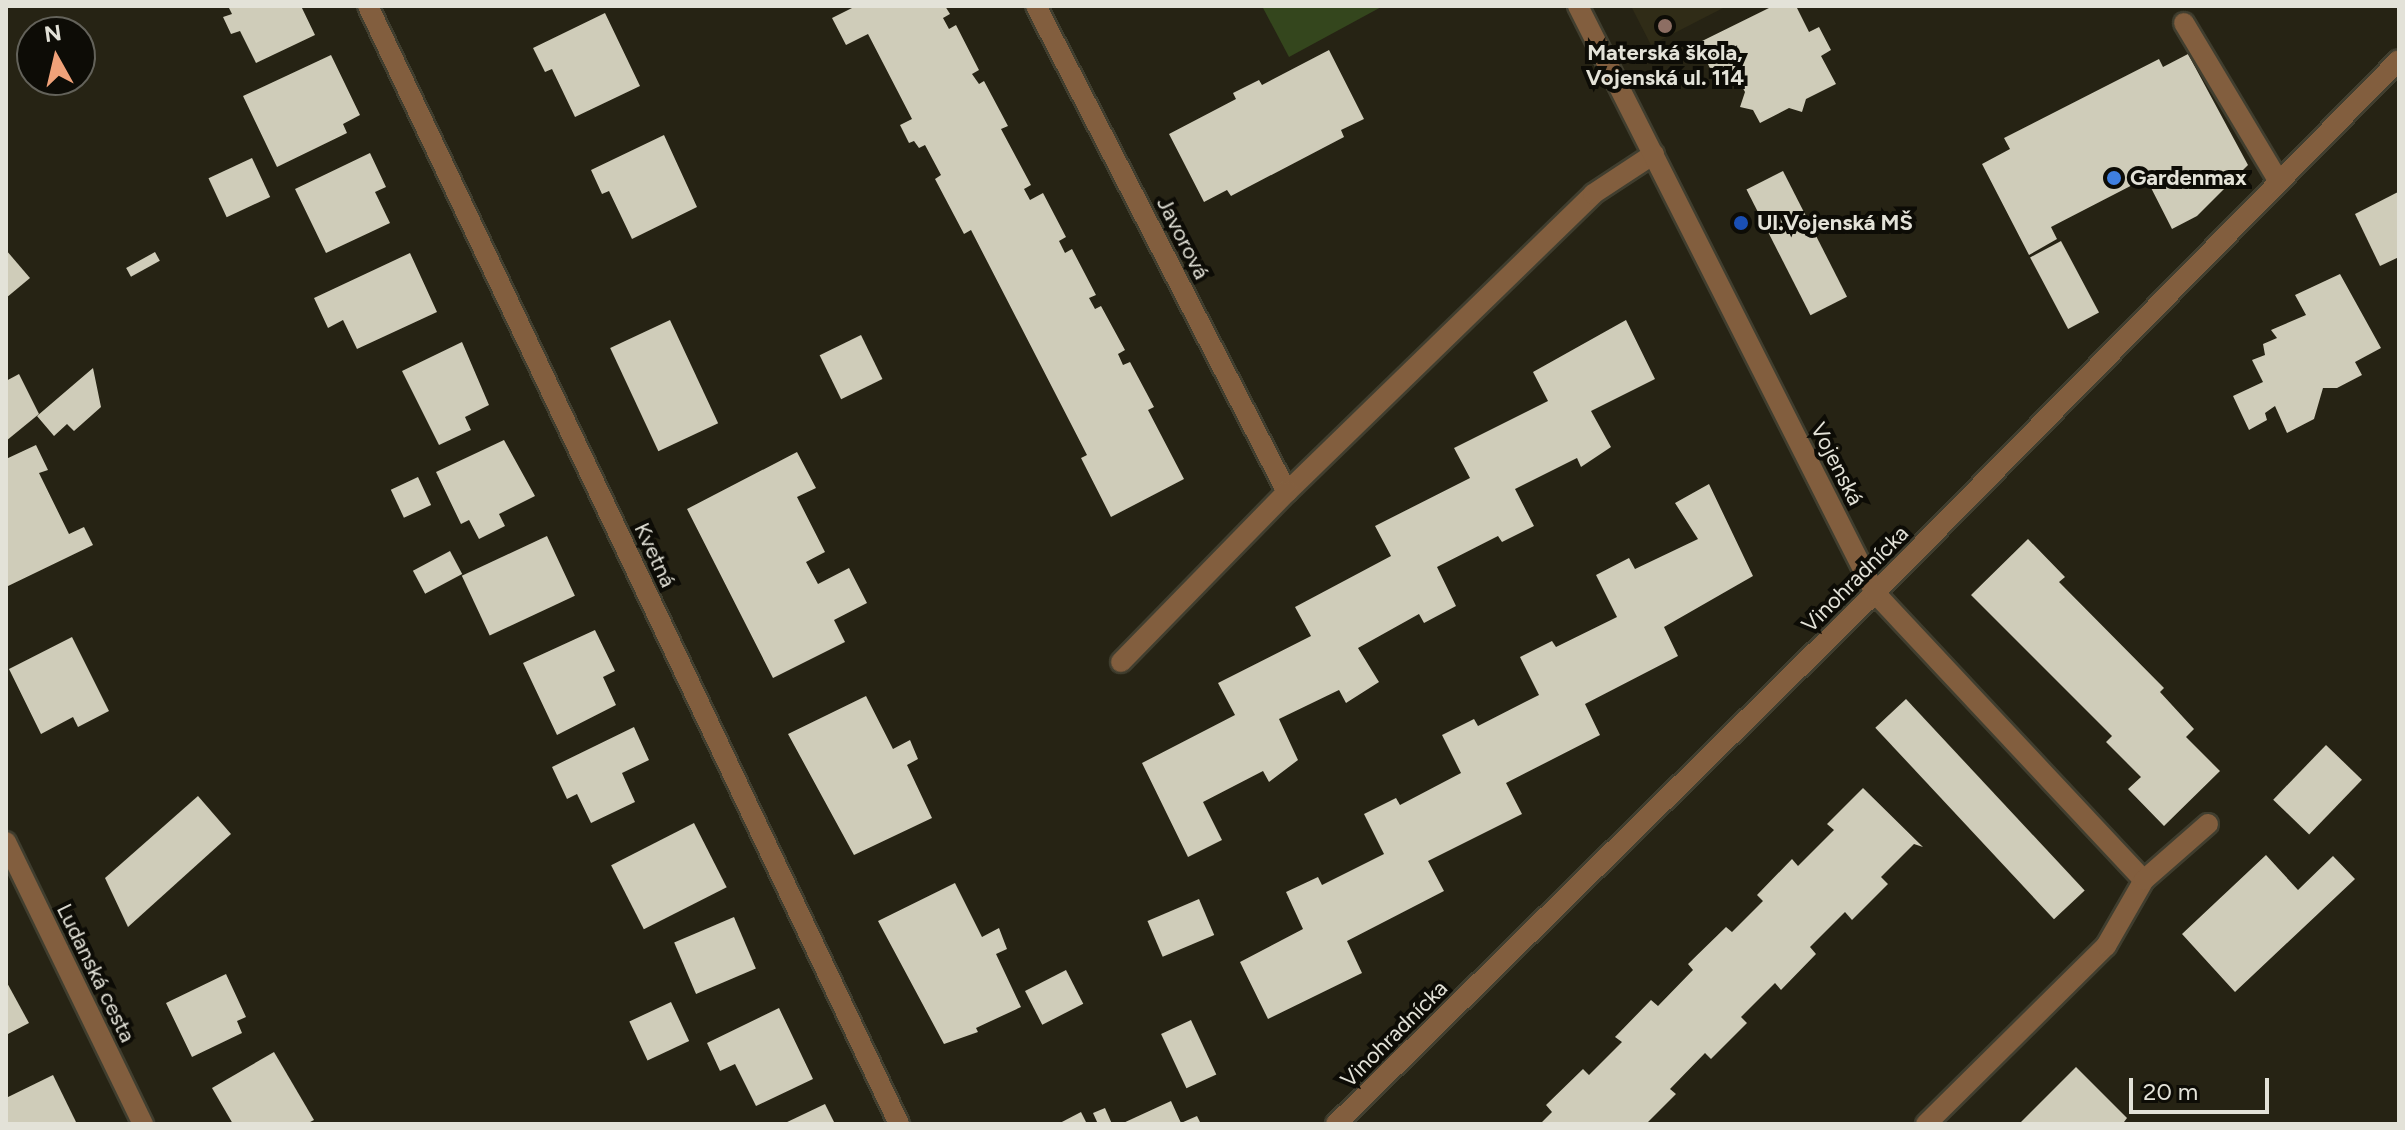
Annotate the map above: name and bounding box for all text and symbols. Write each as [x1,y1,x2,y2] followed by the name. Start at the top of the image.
[16,16,96,96] north arrow
[1656,17,1674,35] marker: Materská škola, Vojenská ul. 114
[43,19,63,48] text: N
[1586,39,1744,90] place label: Materská škola, Vojenská ul. 114
[2130,165,2247,191] place label: Gardenmax
[2105,169,2123,187] marker: Gardenmax
[1151,193,1215,283] street label: Javorová
[1757,210,1913,236] place label: Ul.Vojenská MŠ
[1732,214,1750,232] marker: Ul.Vojenská MŠ
[1805,418,1869,510] street label: Vojenská
[629,519,681,591] street label: Kvetná
[1796,520,1914,638] street label: Vinohradnícka
[51,899,141,1047] street label: Ludanská cesta
[1335,975,1453,1093] street label: Vinohradnícka
[2133,1062,2273,1112] scale bar
[2143,1077,2198,1106] text: 20 m

